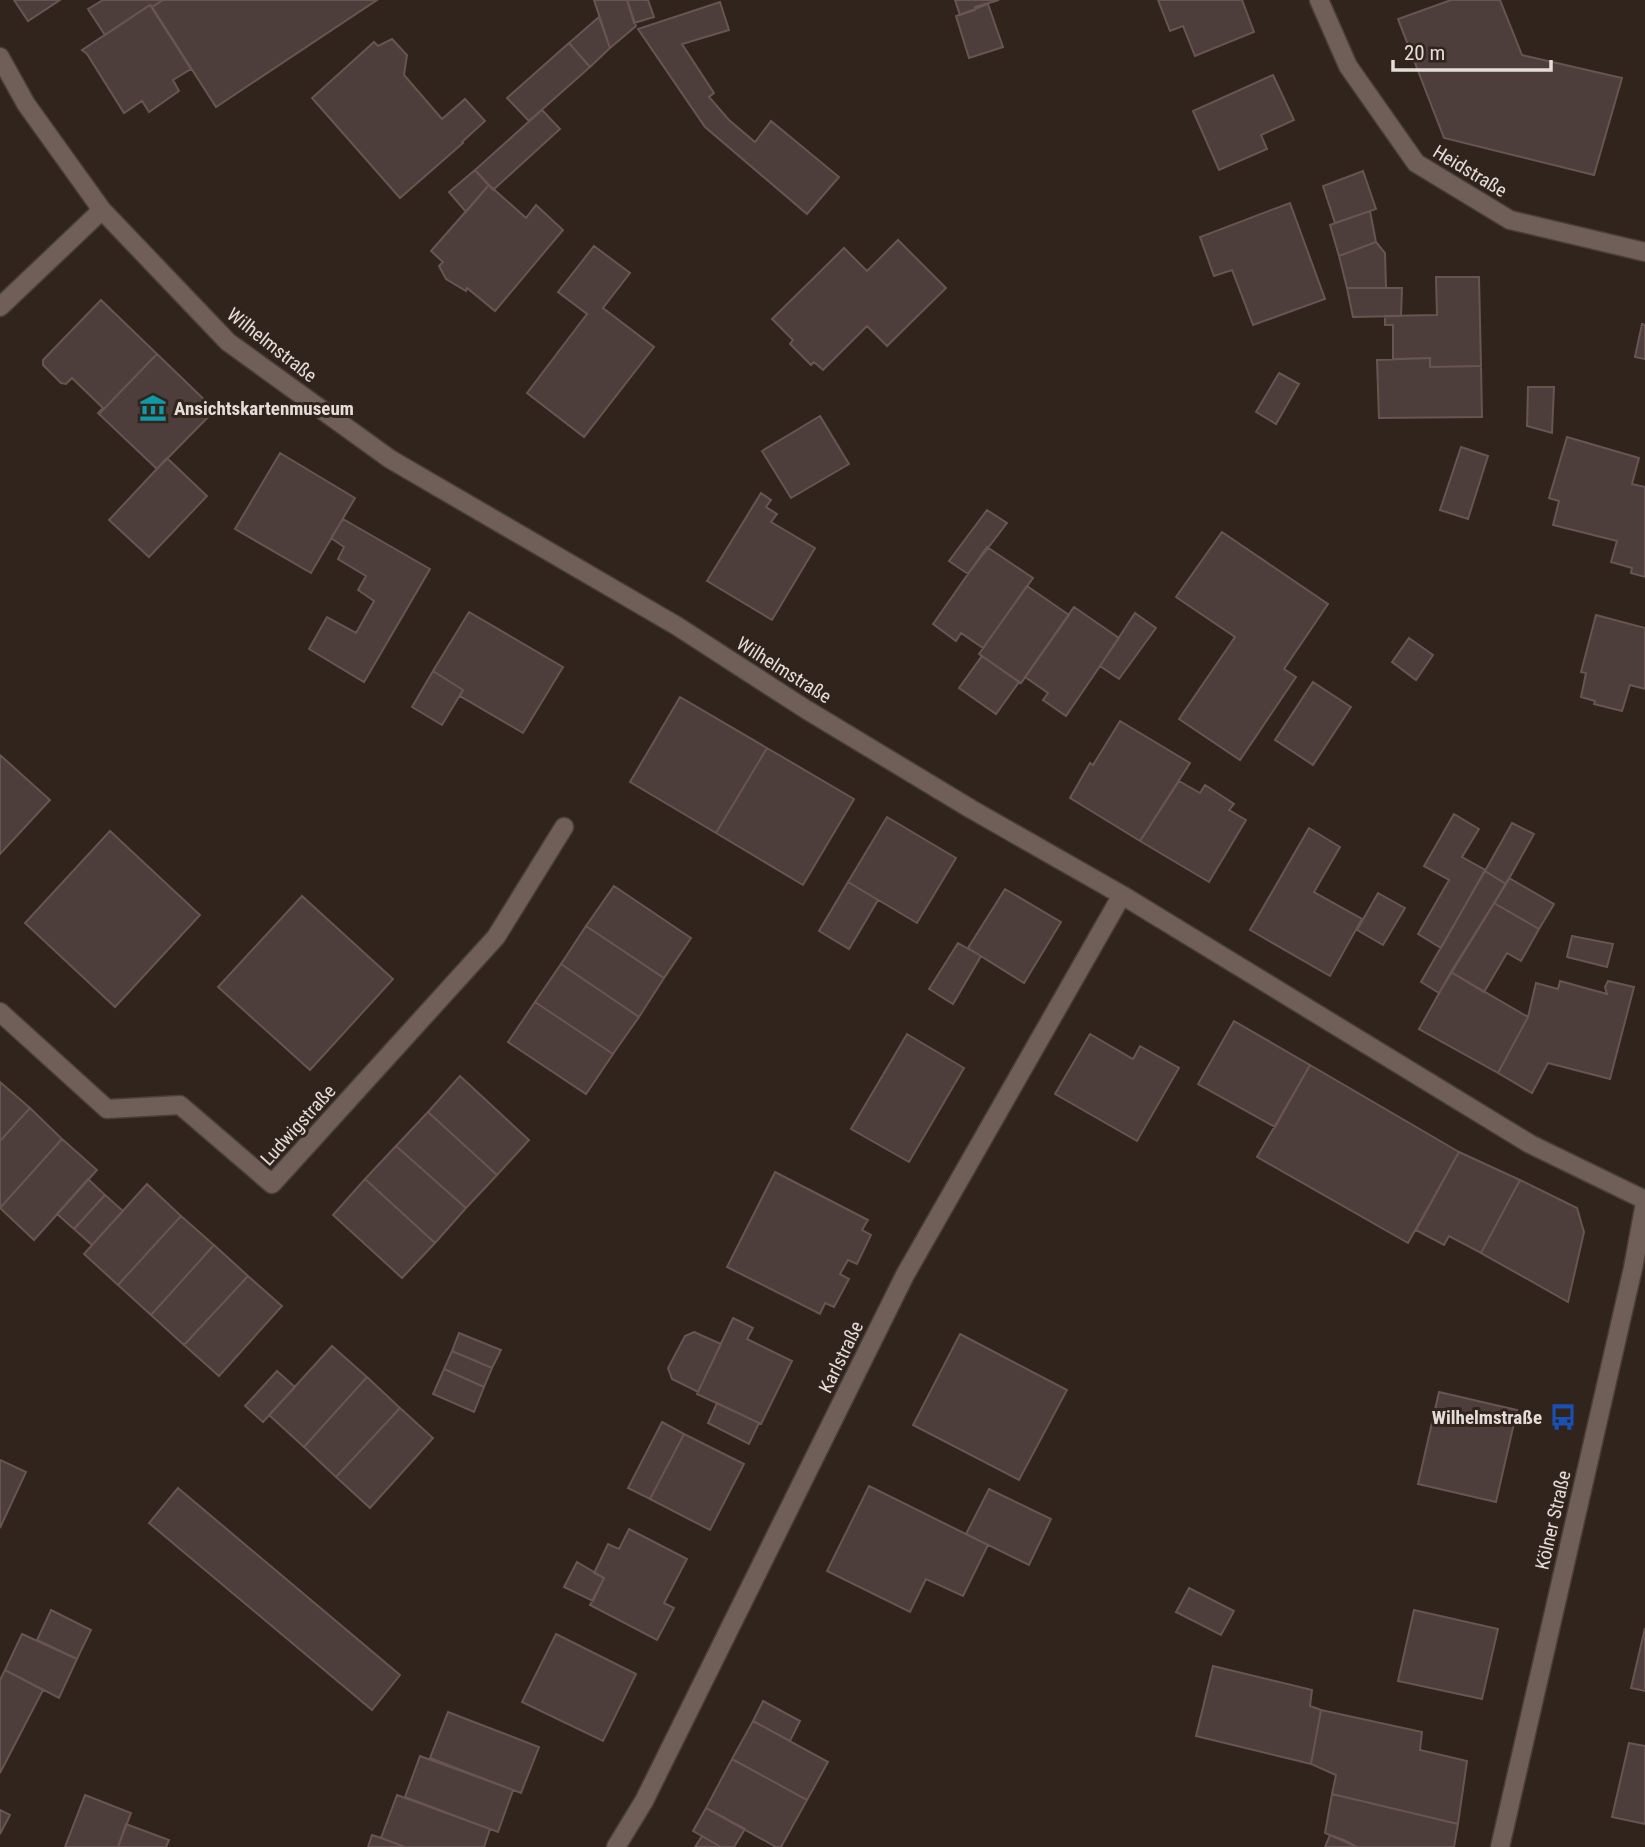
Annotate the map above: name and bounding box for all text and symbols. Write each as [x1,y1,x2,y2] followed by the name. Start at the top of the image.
[1393,28,1550,72] scale bar
[1404,41,1445,65] text: 20 m
[1429,140,1511,202] street label: Heidstraße
[223,303,322,387] street label: Wilhelmstraße
[138,393,168,423] museum icon: Ansichtskartenmuseum
[174,397,354,420] place label: Ansichtskartenmuseum
[732,632,836,708] street label: Wilhelmstraße
[256,1080,340,1170] street label: Ludwigstraße
[814,1317,868,1397] street label: Karlstraße
[1548,1402,1578,1432] bus stop icon: Wilhelmstraße
[1432,1406,1542,1429] place label: Wilhelmstraße
[1530,1468,1576,1572] street label: Kölner Straße

